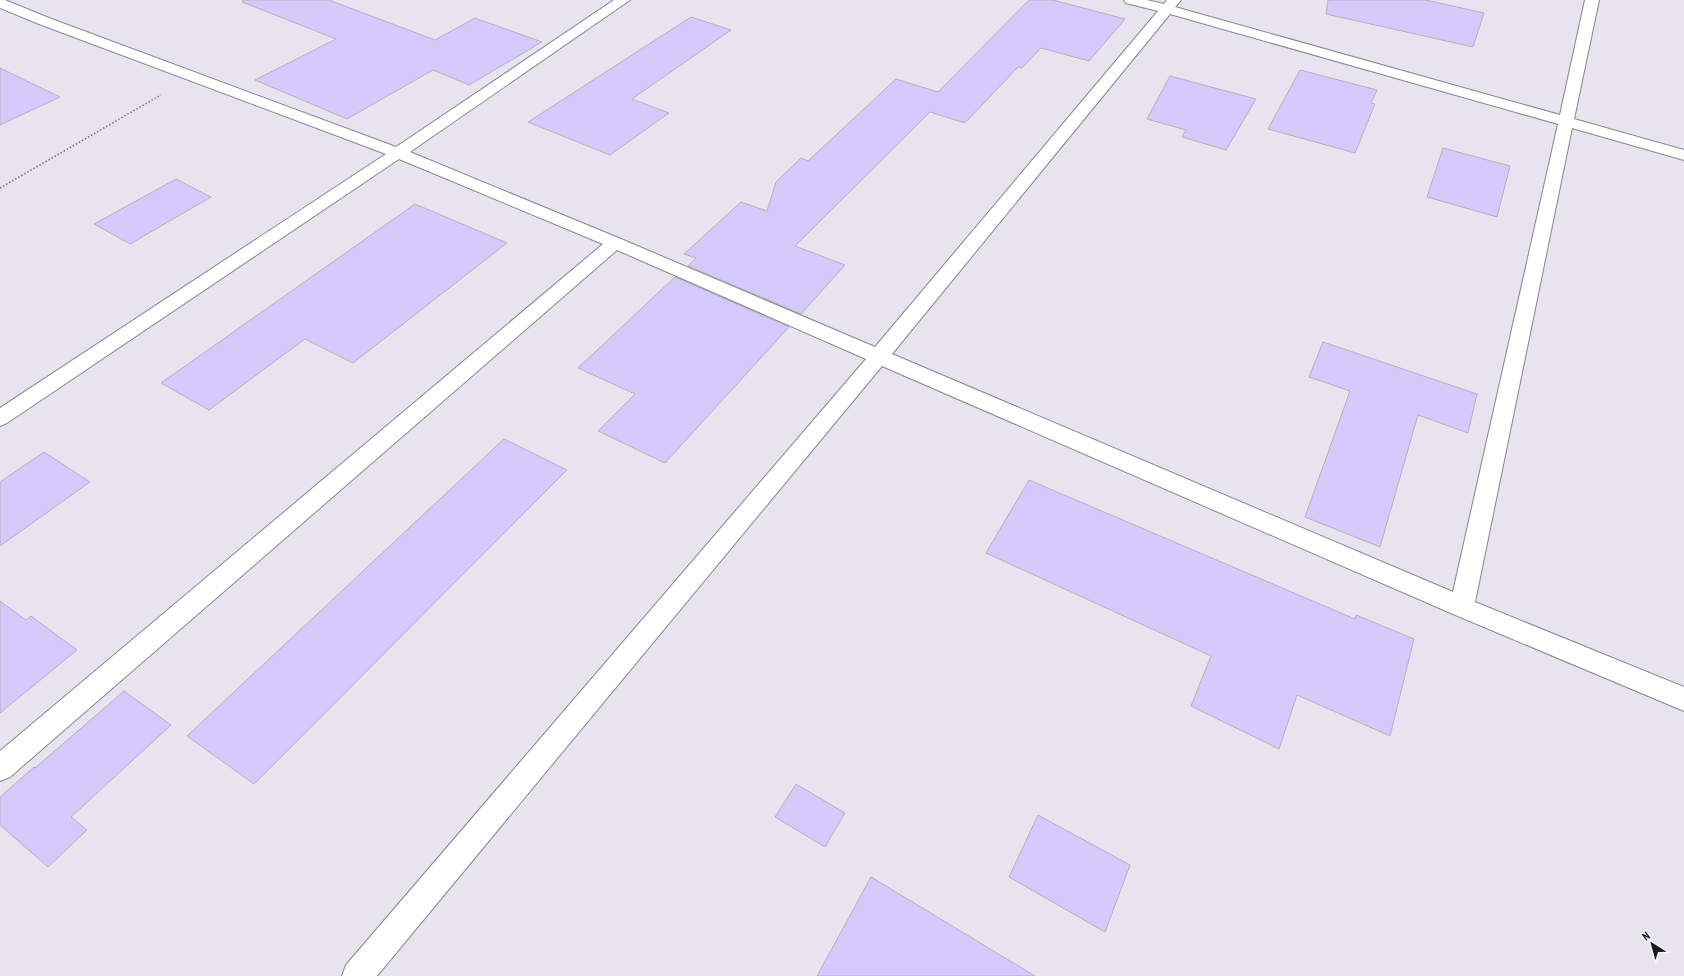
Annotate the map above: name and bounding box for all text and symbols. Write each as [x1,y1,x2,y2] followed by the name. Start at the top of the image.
[1632,924,1672,964] north arrow
[1639,929,1653,943] text: N

